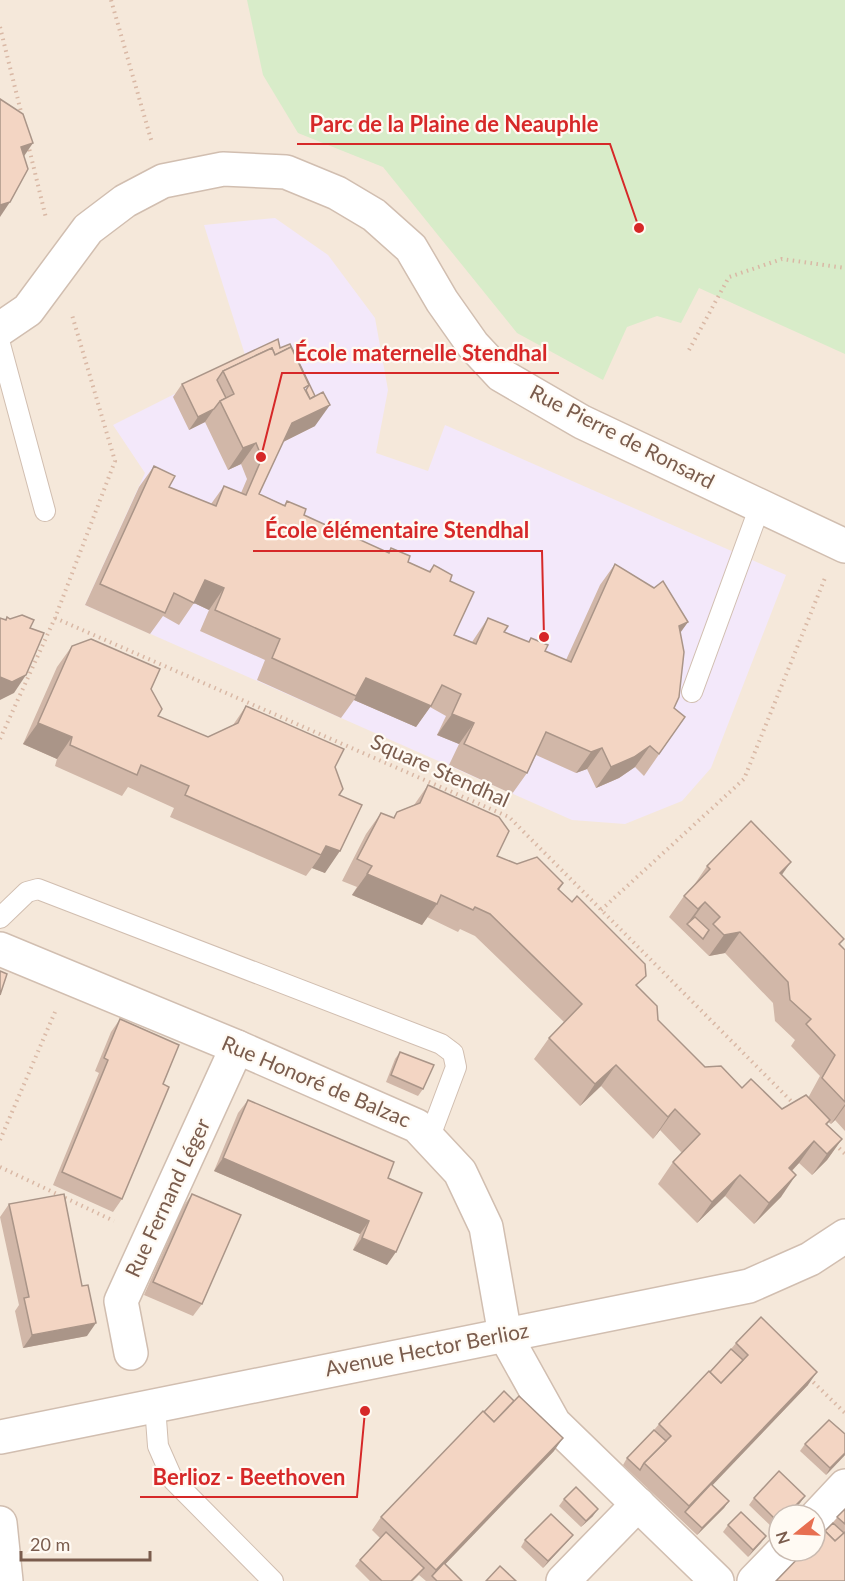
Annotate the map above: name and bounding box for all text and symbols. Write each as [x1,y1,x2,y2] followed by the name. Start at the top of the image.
[297,104,610,144] callout: Parc de la Plaine de Neauphle
[310,110,599,137] text: Parc de la Plaine de Neauphle
[282,333,559,373] callout: École maternelle Stendhal
[295,339,547,366] text: École maternelle Stendhal
[526,378,719,493] street label: Rue Pierre de Ronsard
[253,511,542,551] callout: École élémentaire Stendhal
[265,516,529,543] text: École élémentaire Stendhal
[367,728,514,811] street label: Square Stendhal
[218,1029,415,1132] street label: Rue Honoré de Balzac
[119,1114,215,1281] street label: Rue Fernand Léger
[323,1317,531,1381] street label: Avenue Hector Berlioz
[140,1457,357,1497] callout: Berlioz - Beethoven
[153,1463,345,1490] text: Berlioz - Beethoven
[767,1503,827,1563] north arrow
[21,1524,150,1562] scale bar
[771,1529,793,1547] text: N
[30,1533,70,1555] text: 20 m

